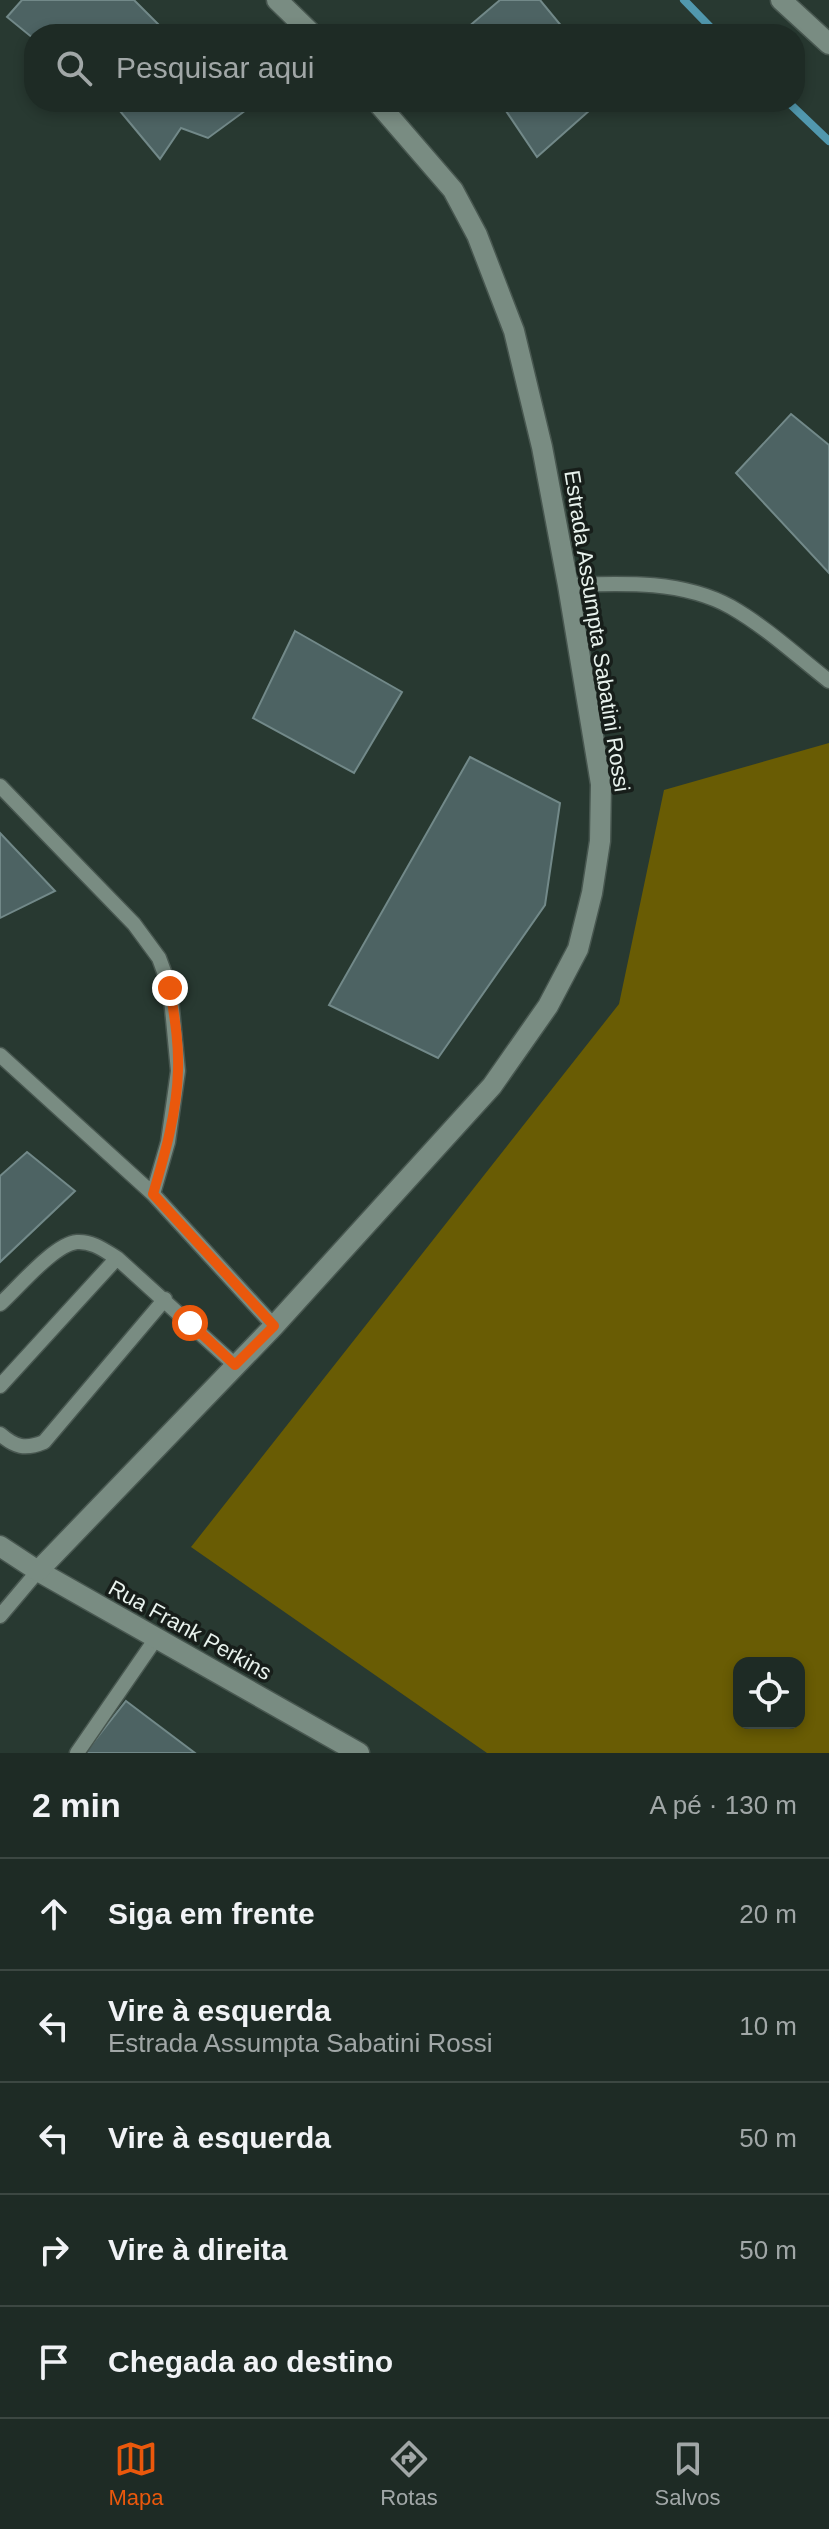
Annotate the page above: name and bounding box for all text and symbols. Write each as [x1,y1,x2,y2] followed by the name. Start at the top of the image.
[24,24,805,112] search box
[52,46,96,90] icon: search
[116,51,314,84] text: Pesquisar aqui
[559,468,635,794] street label: Estrada Assumpta Sabatini Rossi
[152,970,188,1006] route end
[172,1305,208,1341] route start
[104,1575,276,1685] street label: Rua Frank Perkins
[733,1657,805,1729] map controls
[733,1657,805,1729] button: locate
[32,1786,121,1824] text: 2 min
[650,1790,797,1820] text: A pé · 130 m
[32,1892,76,1936] icon: ahead
[108,1897,315,1930] text: Siga em frente
[739,1899,797,1929] text: 20 m
[108,1994,331,2027] text: Vire à esquerda
[32,2004,76,2048] icon: left
[739,2011,797,2041] text: 10 m
[108,2028,492,2058] text: Estrada Assumpta Sabatini Rossi
[32,2116,76,2160] icon: left
[108,2121,331,2154] text: Vire à esquerda
[739,2123,797,2153] text: 50 m
[32,2228,76,2272] icon: right
[108,2233,288,2266] text: Vire à direita
[739,2235,797,2265] text: 50 m
[32,2340,76,2384] icon: arrive
[108,2345,393,2378] text: Chegada ao destino
[108,2437,163,2511] tab: Mapa
[380,2437,438,2511] tab: Rotas
[655,2437,721,2511] tab: Salvos

